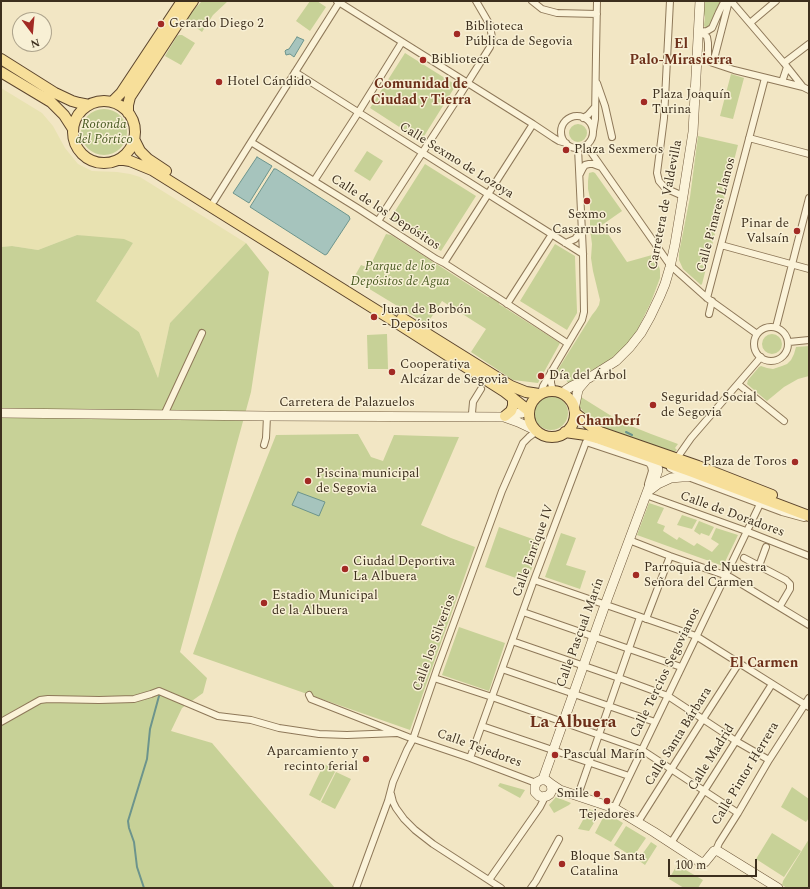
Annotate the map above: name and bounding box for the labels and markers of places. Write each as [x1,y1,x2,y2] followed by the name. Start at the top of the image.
[169,16,264,32] place label: Gerardo Diego 2
[156,19,166,29] marker: Gerardo Diego 2
[465,19,573,50] place label: Biblioteca Pública de Segovia
[452,29,462,39] marker: Biblioteca Pública de Segovia
[431,52,489,68] place label: Biblioteca
[418,55,428,65] marker: Biblioteca
[227,74,311,90] place label: Hotel Cándido
[214,77,224,87] marker: Hotel Cándido
[652,87,731,118] place label: Plaza Joaquín Turina
[639,97,649,107] marker: Plaza Joaquín Turina
[574,142,663,158] place label: Plaza Sexmeros
[561,145,571,155] marker: Plaza Sexmeros
[582,196,592,206] marker: Sexmo Casarrubios
[552,207,622,238] place label: Sexmo Casarrubios
[741,216,789,247] place label: Pinar de Valsaín
[792,226,802,236] marker: Pinar de Valsaín
[382,302,471,333] place label: Juan de Borbón - Depósitos
[369,312,379,322] marker: Juan de Borbón - Depósitos
[400,357,508,388] place label: Cooperativa Alcázar de Segovia
[387,367,397,377] marker: Cooperativa Alcázar de Segovia
[549,368,626,384] place label: Día del Árbol
[536,371,546,381] marker: Día del Árbol
[661,390,757,421] place label: Seguridad Social de Segovia
[648,400,658,410] marker: Seguridad Social de Segovia
[703,454,787,470] place label: Plaza de Toros
[790,457,800,467] marker: Plaza de Toros
[316,466,419,497] place label: Piscina municipal de Segovia
[303,476,313,486] marker: Piscina municipal de Segovia
[353,554,455,585] place label: Ciudad Deportiva La Albuera
[644,560,767,591] place label: Parroquia de Nuestra Señora del Carmen
[340,564,350,574] marker: Ciudad Deportiva La Albuera
[631,570,641,580] marker: Parroquia de Nuestra Señora del Carmen
[272,588,378,619] place label: Estadio Municipal de la Albuera
[259,598,269,608] marker: Estadio Municipal de la Albuera
[267,744,358,775] place label: Aparcamiento y recinto ferial
[563,747,646,763] place label: Pascual Marín
[550,750,560,760] marker: Pascual Marín
[361,754,371,764] marker: Aparcamiento y recinto ferial
[557,786,589,802] place label: Smile
[592,789,602,799] marker: Smile
[602,796,612,806] marker: Tejedores
[579,807,635,823] place label: Tejedores
[570,849,645,880] place label: Bloque Santa Catalina
[557,859,567,869] marker: Bloque Santa Catalina

